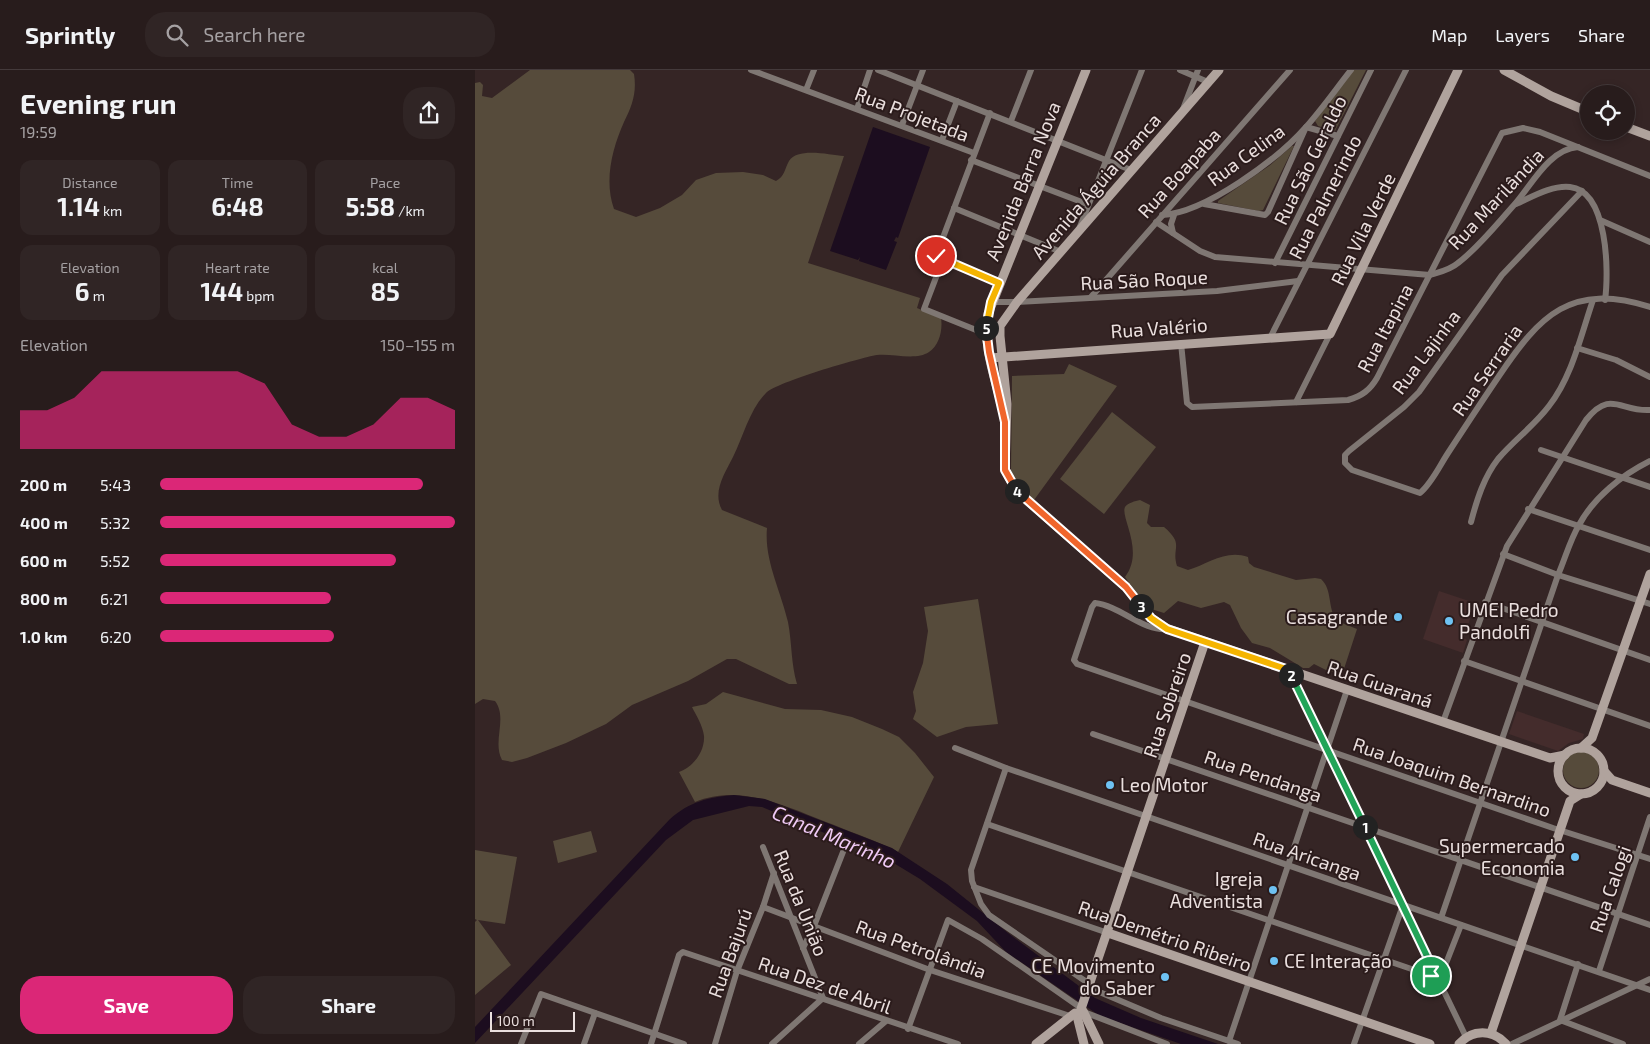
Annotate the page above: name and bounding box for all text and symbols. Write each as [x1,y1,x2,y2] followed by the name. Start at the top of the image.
[145,12,495,57] search box
[25,20,115,49] text: Sprintly
[163,21,191,49] icon: search
[203,23,306,46] text: Search here
[1431,24,1467,46] text: Map
[1495,24,1550,46] text: Layers
[1578,24,1625,46] text: Share
[852,81,973,146] street label: Rua Projetada
[1580,85,1635,140] map controls
[1580,85,1635,140] button: locate
[20,86,177,120] text: Evening run
[403,87,455,139] button: share
[1268,91,1351,228] street label: Rua São Geraldo
[980,98,1065,264] street label: Avenida Barra Nova
[1026,108,1165,263] street label: Avenida Águia Branca
[1202,119,1289,190] street label: Rua Celina
[20,122,57,141] text: 19:59
[1132,123,1225,222] street label: Rua Boapaba
[1283,131,1366,263] street label: Rua Palmerindo
[1443,143,1548,254] street label: Rua Marilândia
[1325,169,1400,289] street label: Rua Vila Verde
[62,174,117,191] text: Distance
[222,174,253,191] text: Time
[370,174,400,191] text: Pace
[57,191,100,221] text: 1.14
[211,191,264,221] text: 6:48
[345,191,395,221] text: 5:58
[100,202,122,219] text: km
[395,202,425,219] text: /km
[915,235,957,277] pin
[922,242,950,270] icon: check
[60,259,120,276] text: Elevation
[205,259,270,276] text: Heart rate
[372,259,398,276] text: kcal
[1080,265,1208,294] street label: Rua São Roque
[75,276,90,306] text: 6
[200,276,243,306] text: 144
[370,276,400,306] text: 85
[1352,280,1418,376] street label: Rua Itapina
[90,287,105,304] text: m
[243,287,275,304] text: bpm
[1386,305,1465,398] street label: Rua Lajinha
[1110,313,1208,342] street label: Rua Valério
[973,316,999,340] pin: 5
[1447,319,1527,420] street label: Rua Serraria
[983,320,990,337] text: 5
[20,335,88,354] text: Elevation
[380,335,455,354] text: 150–155 m
[20,475,67,494] text: 200 m
[100,475,131,494] text: 5:43
[1005,478,1029,504] pin: 4
[1013,483,1022,500] text: 4
[20,513,68,532] text: 400 m
[100,513,130,532] text: 5:32
[20,551,67,570] text: 600 m
[100,551,130,570] text: 5:52
[20,589,68,608] text: 800 m
[100,589,128,608] text: 6:21
[1129,594,1153,618] pin: 3
[1138,598,1145,615] text: 3
[1459,598,1559,643] place label: UMEI Pedro Pandolfi
[1286,605,1388,628] place label: Casagrande
[1392,611,1404,623] marker: Casagrande
[1443,615,1455,627] marker: UMEI Pedro Pandolfi
[20,627,67,646] text: 1.0 km
[100,627,132,646] text: 6:20
[1138,649,1195,761] street label: Rua Sobreiro
[1324,655,1436,712] street label: Rua Guaraná
[1279,662,1303,688] pin: 2
[1287,667,1296,684] text: 2
[1350,732,1554,821] street label: Rua Joaquim Bernardino
[1201,745,1325,806] street label: Rua Pendanga
[1120,773,1208,796] place label: Leo Motor
[1104,779,1116,791] marker: Leo Motor
[769,799,900,873] water label: Canal Marinho
[1353,814,1377,840] pin: 1
[1362,819,1369,836] text: 1
[1250,826,1364,885] street label: Rua Aricanga
[1439,834,1565,879] place label: Supermercado Economia
[1584,842,1635,935] street label: Rua Calogi
[770,846,833,959] street label: Rua da União
[1569,851,1581,863] marker: Supermercado Economia
[1170,867,1263,912] place label: Igreja Adventista
[1267,884,1279,896] marker: Igreja Adventista
[1075,895,1255,976] street label: Rua Demétrio Ribeiro
[703,905,756,1001] street label: Rua Bajurú
[853,914,990,983] street label: Rua Petrolândia
[1284,949,1392,973] place label: CE Interação
[755,951,895,1018] street label: Rua Dez de Abril
[1031,954,1155,999] place label: CE Movimento do Saber
[1268,955,1280,967] marker: CE Interação
[1410,955,1452,997] pin
[1417,962,1445,990] icon: arrive
[1159,971,1171,983] marker: CE Movimento do Saber
[20,976,233,1034] button: Save
[243,976,455,1034] button: Share
[490,1009,575,1032] scale bar
[497,1012,535,1029] text: 100 m

